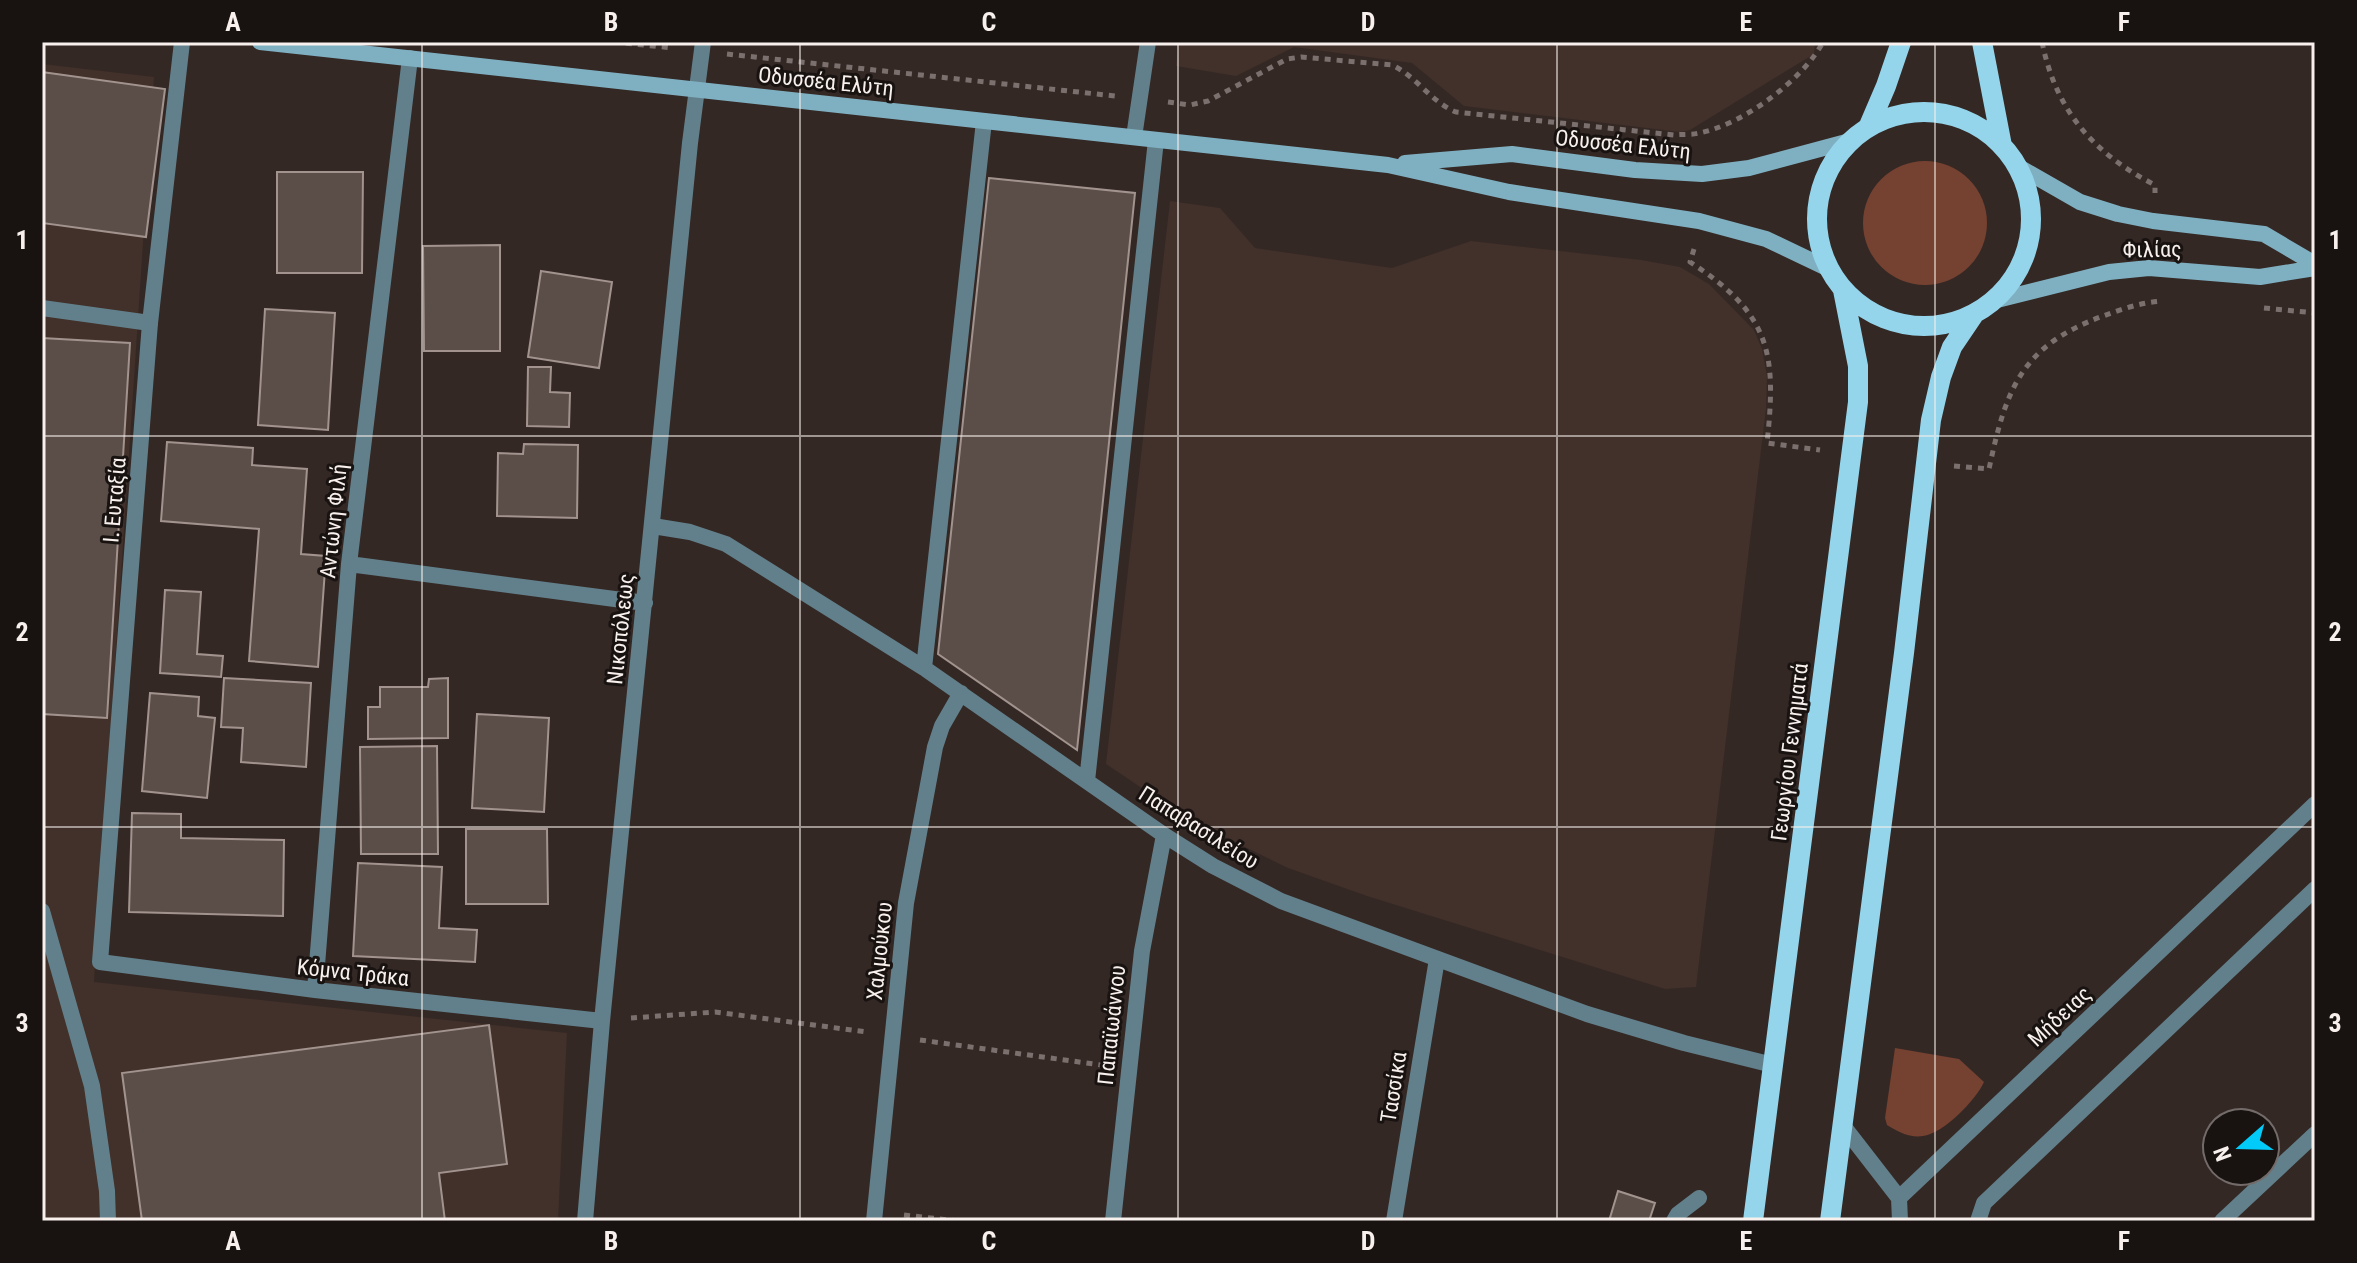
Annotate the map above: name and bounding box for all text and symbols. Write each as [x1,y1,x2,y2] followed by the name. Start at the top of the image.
[225,7,241,37] text: A
[604,7,618,37] text: B
[982,7,997,37] text: C
[1361,7,1375,37] text: D
[1740,7,1753,37] text: E
[2118,7,2130,37] text: F
[757,62,895,101] street label: Οδυσσέα Ελύτη
[1554,125,1692,164] street label: Οδυσσέα Ελύτη
[15,225,29,255] text: 1
[2328,225,2342,255] text: 1
[2122,236,2182,263] street label: Φιλίας
[98,456,131,544] street label: Ι. Ευταξία
[315,463,352,580] street label: Αντώνη Φιλή
[602,572,639,686] street label: Νικοπόλεως
[15,617,29,647] text: 2
[2328,617,2342,647] text: 2
[1766,662,1813,842] street label: Γεωργίου Γεννηματά
[1134,781,1263,874] street label: Παπαβασιλείου
[862,901,897,1001] street label: Χαλμούκου
[296,954,410,991] street label: Κόμνα Τράκα
[1093,964,1130,1086] street label: Παπαϊωάννου
[2023,981,2096,1052] street label: Μήδειας
[15,1008,29,1038] text: 3
[2328,1008,2342,1038] text: 3
[1376,1050,1411,1124] street label: Τασσίκα
[2201,1107,2281,1187] north arrow
[2209,1143,2237,1164] text: N
[225,1226,241,1256] text: A
[604,1226,618,1256] text: B
[982,1226,997,1256] text: C
[1361,1226,1375,1256] text: D
[1740,1226,1753,1256] text: E
[2118,1226,2130,1256] text: F

